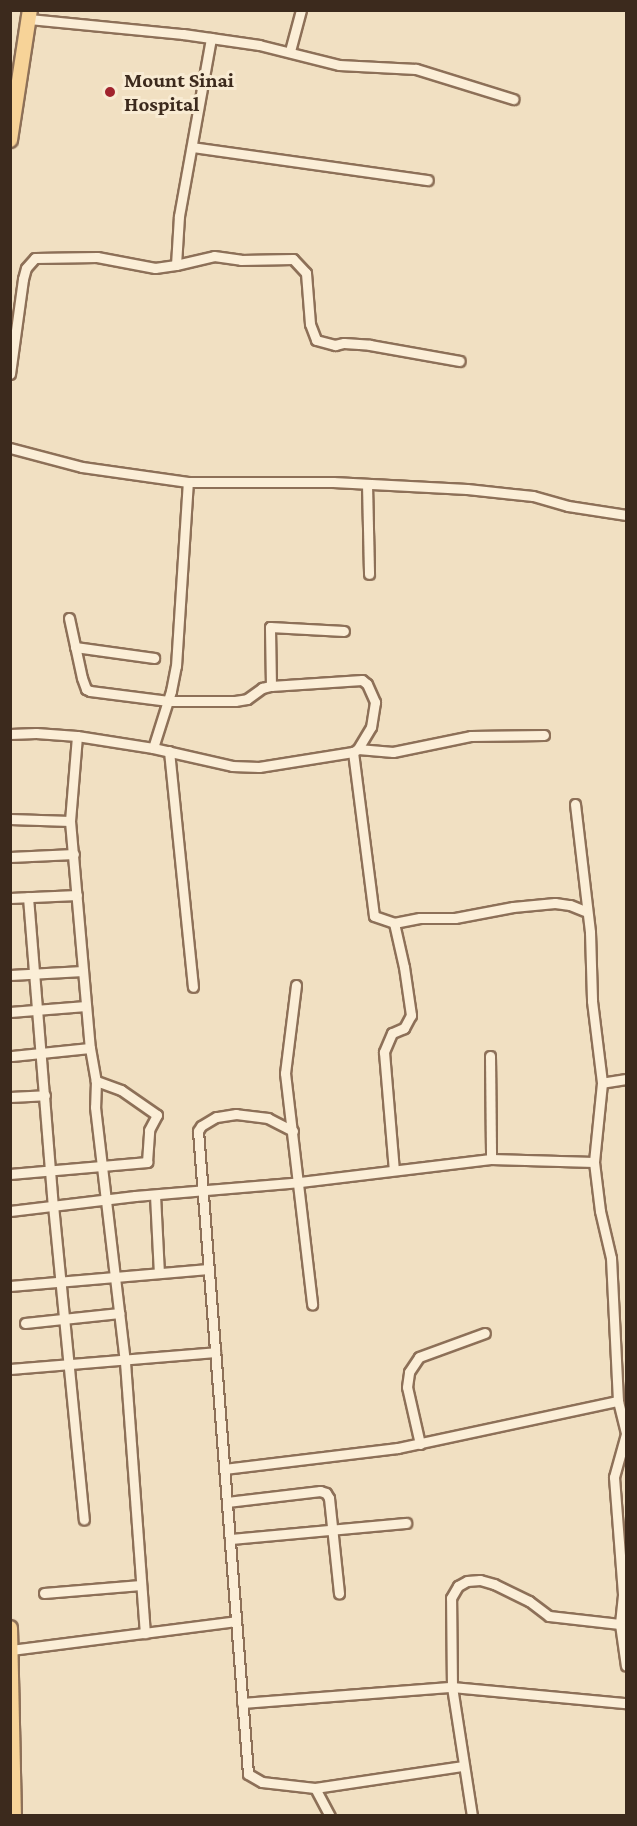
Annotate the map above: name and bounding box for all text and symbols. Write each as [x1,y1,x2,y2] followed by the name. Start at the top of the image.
[124,67,234,117] place label: Mount Sinai Hospital
[101,83,119,101] marker: Mount Sinai Hospital

